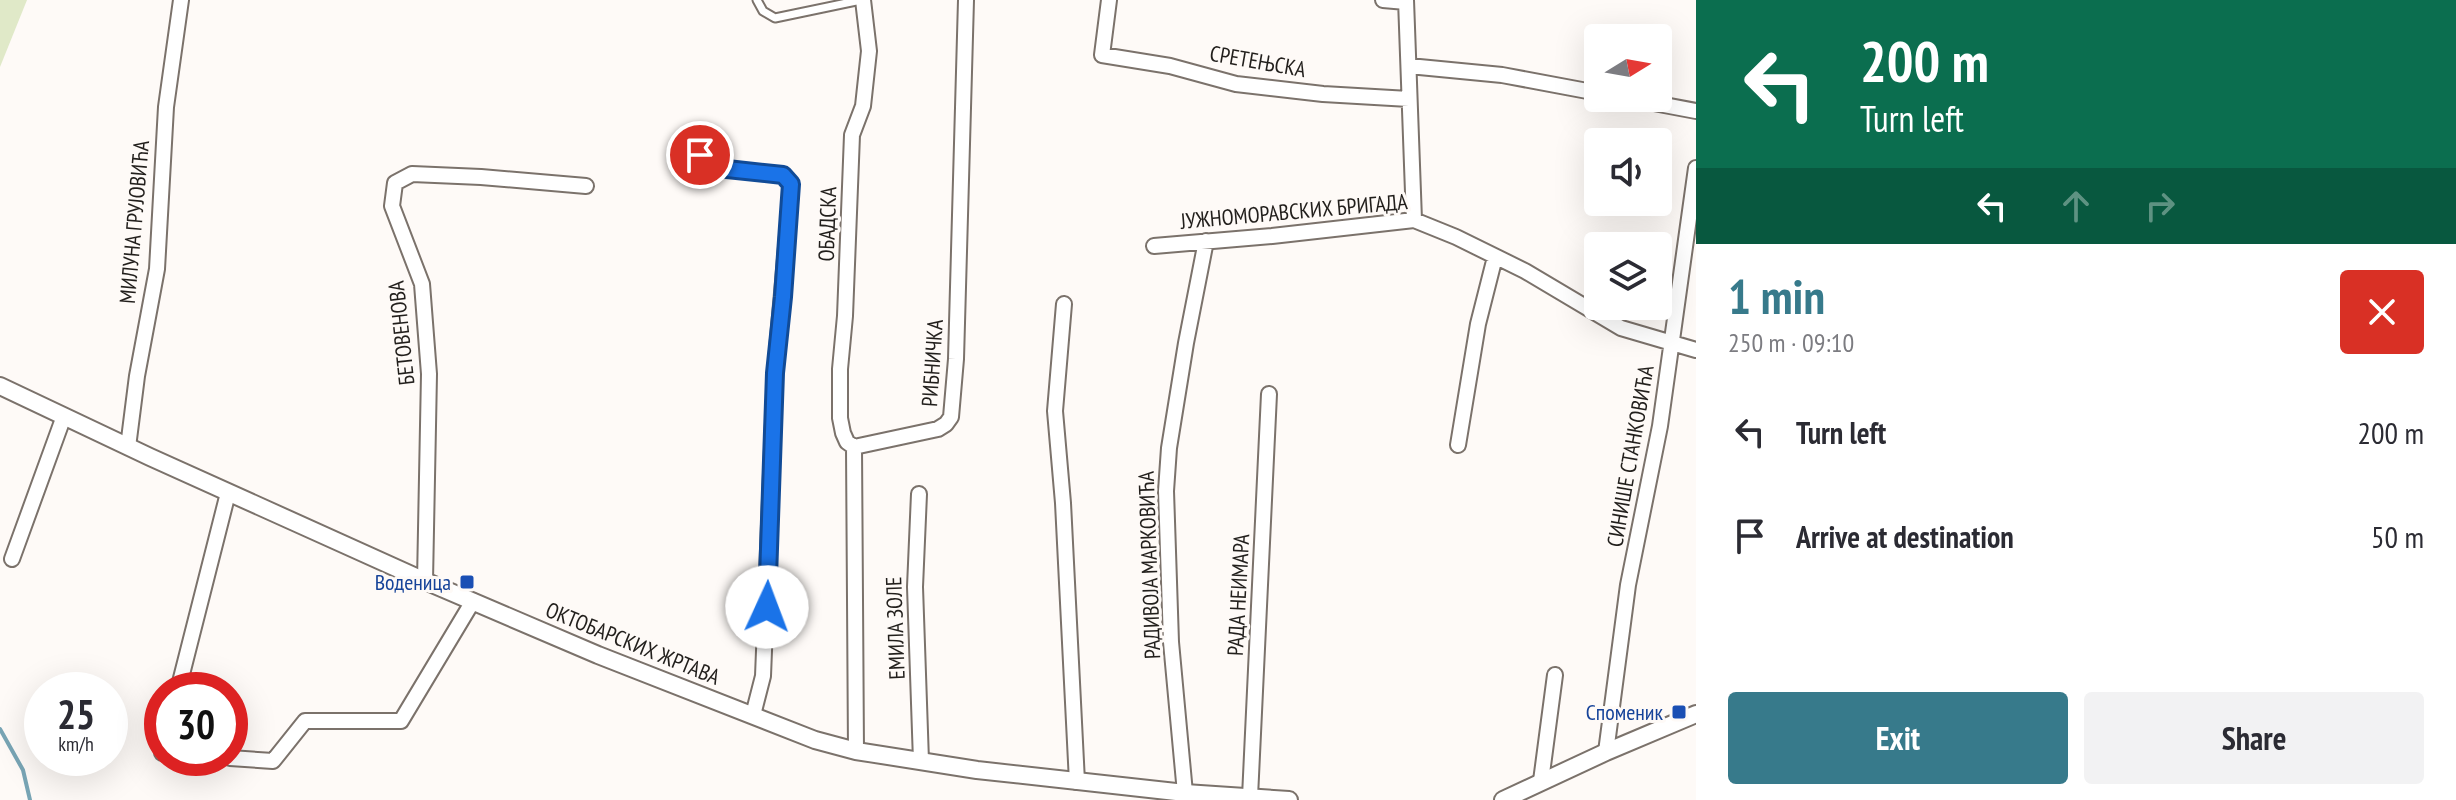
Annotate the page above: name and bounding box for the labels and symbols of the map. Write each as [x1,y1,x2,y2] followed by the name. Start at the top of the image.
[1584,24,1672,112] north arrow
[1208,39,1309,83] street label: СРЕТЕЊСКА
[666,121,734,189] pin
[113,139,155,305] street label: МИЛУНА ГРУЈОВИЋА
[812,185,842,262] street label: ОБАДСКА
[1178,187,1409,235] street label: ЈУЖНОМОРАВСКИХ БРИГАДА
[382,279,420,387] street label: БЕТОВЕНОВА
[915,318,949,408] street label: РИБНИЧКА
[1600,362,1660,549] street label: СИНИШЕ СТАНКОВИЋА
[1132,470,1166,659] street label: РАДИВОЈА МАРКОВИЋА
[1221,533,1255,657] street label: РАДА НЕИМАРА
[725,565,809,649] position arrow
[375,568,451,596] place label: Воденица
[458,573,476,591] marker: Воденица
[879,576,911,680] street label: ЕМИЛА ЗОЛЕ
[542,595,725,691] street label: ОКТОБАРСКИХ ЖРТАВА
[144,672,248,776] speed limit sign: 30
[1586,698,1663,726] place label: Споменик
[1670,703,1688,721] marker: Споменик

